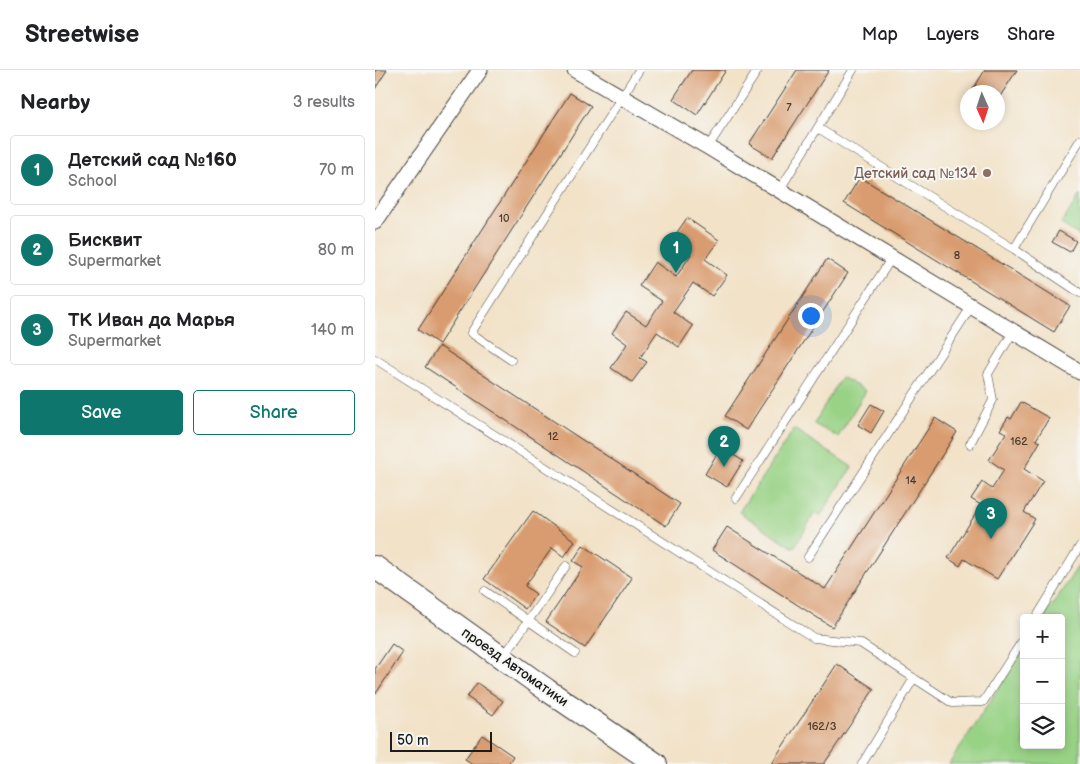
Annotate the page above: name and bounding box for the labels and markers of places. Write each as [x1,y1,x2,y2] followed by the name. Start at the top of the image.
[854,165,977,182] place label: Детский сад №134
[981,167,993,179] marker: Детский сад №134
[660,232,692,273] pin: 1
[708,426,740,467] pin: 2
[975,498,1007,539] pin: 3

